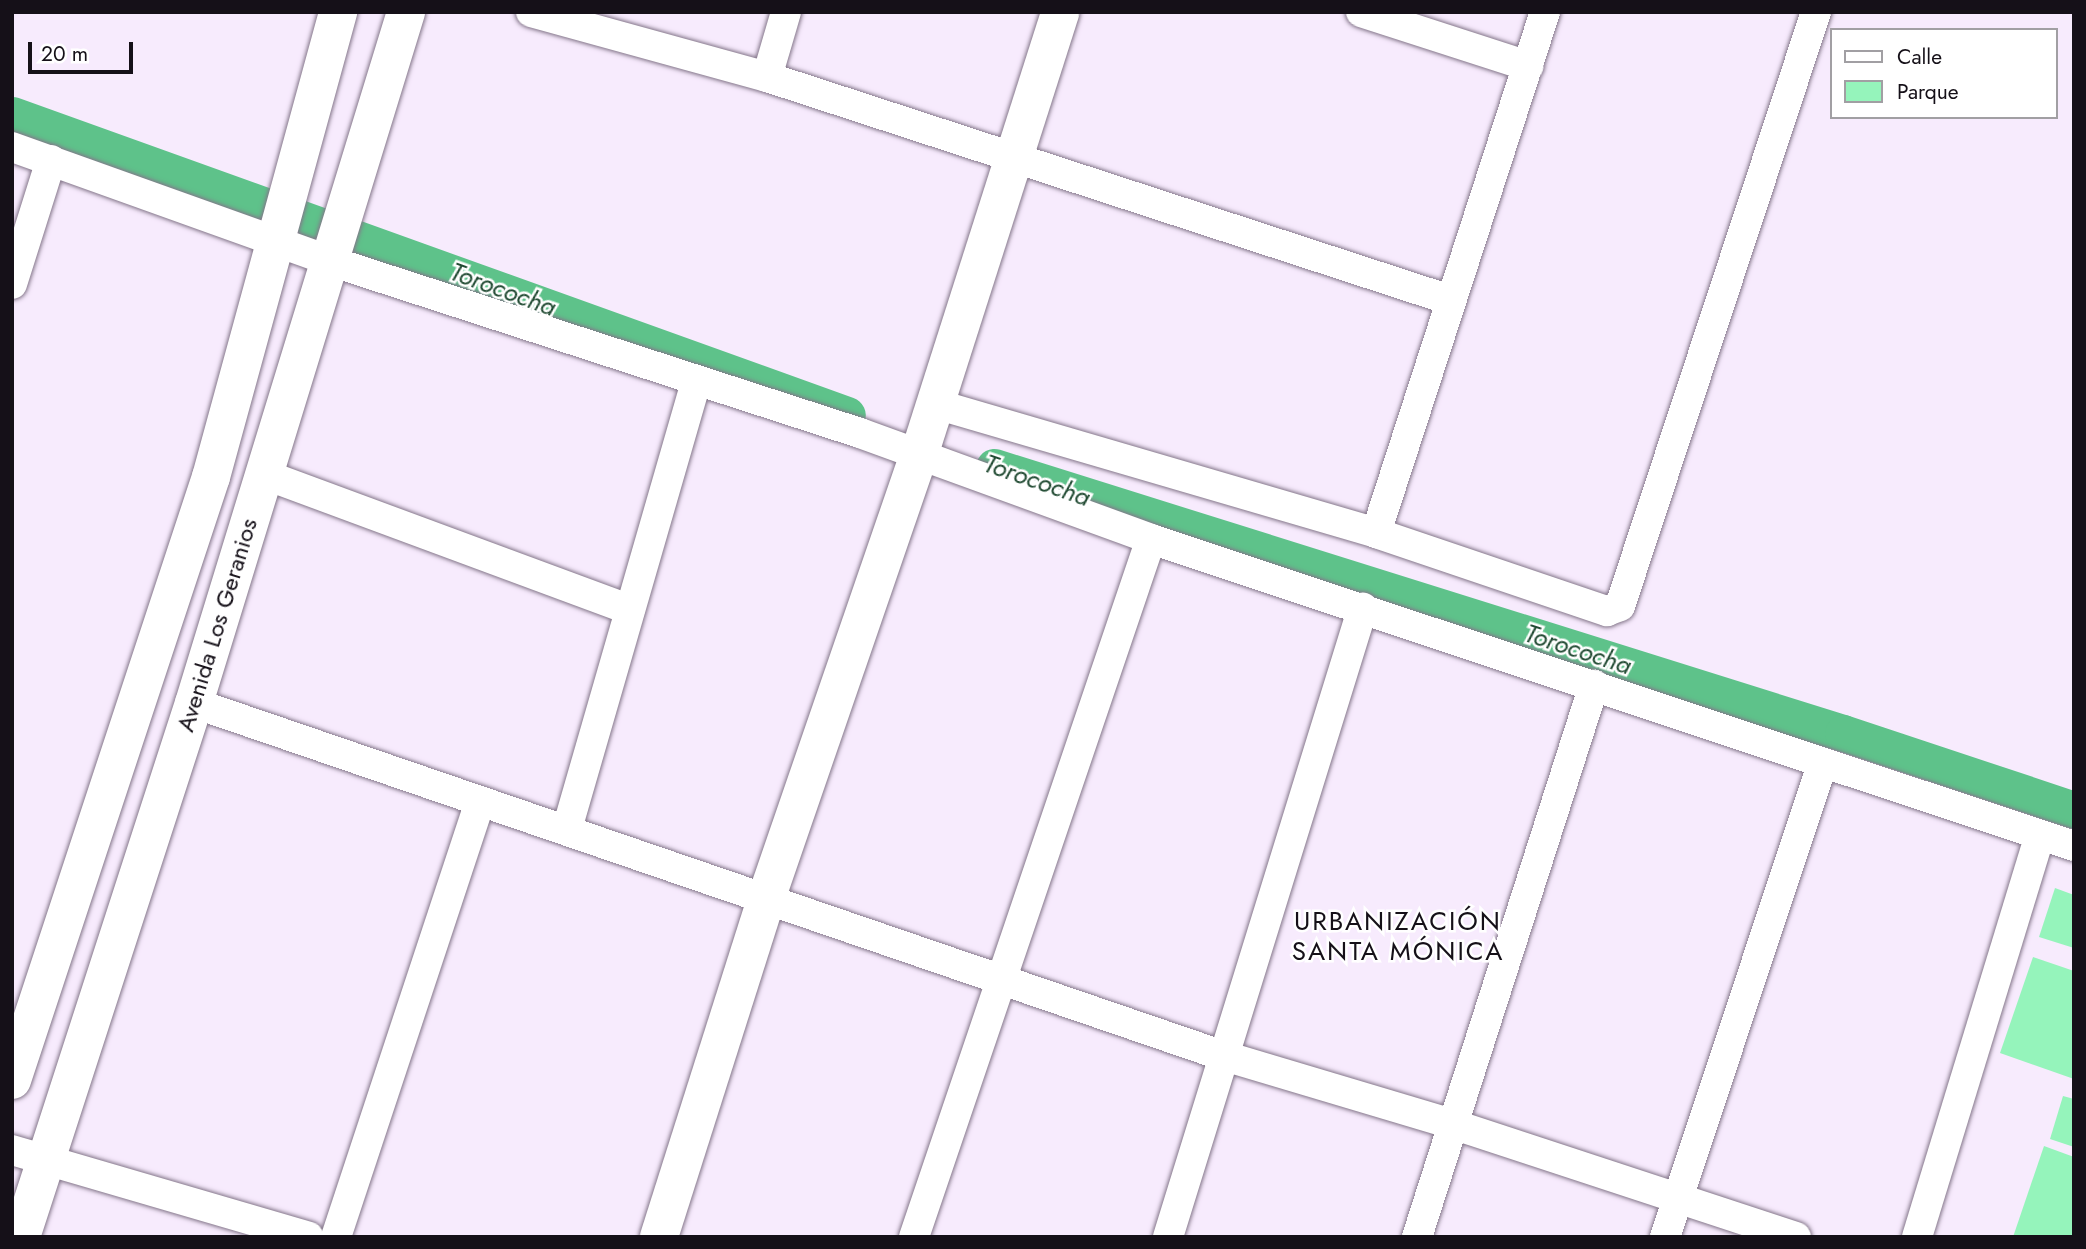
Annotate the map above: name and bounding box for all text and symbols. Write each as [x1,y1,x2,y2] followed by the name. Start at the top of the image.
[32,28,136,72] scale bar
[1830,28,2058,119] legend
[41,39,88,69] text: 20 m
[1897,42,1942,72] text: Calle
[1897,77,1959,107] text: Parque
[446,256,560,324] water label: Torococha
[980,448,1094,514] water label: Torococha
[171,515,263,735] street label: Avenida Los Geranios
[1521,618,1635,682] water label: Torococha
[1293,906,1503,968] district label: URBANIZACIÓN SANTA MÓNICA

